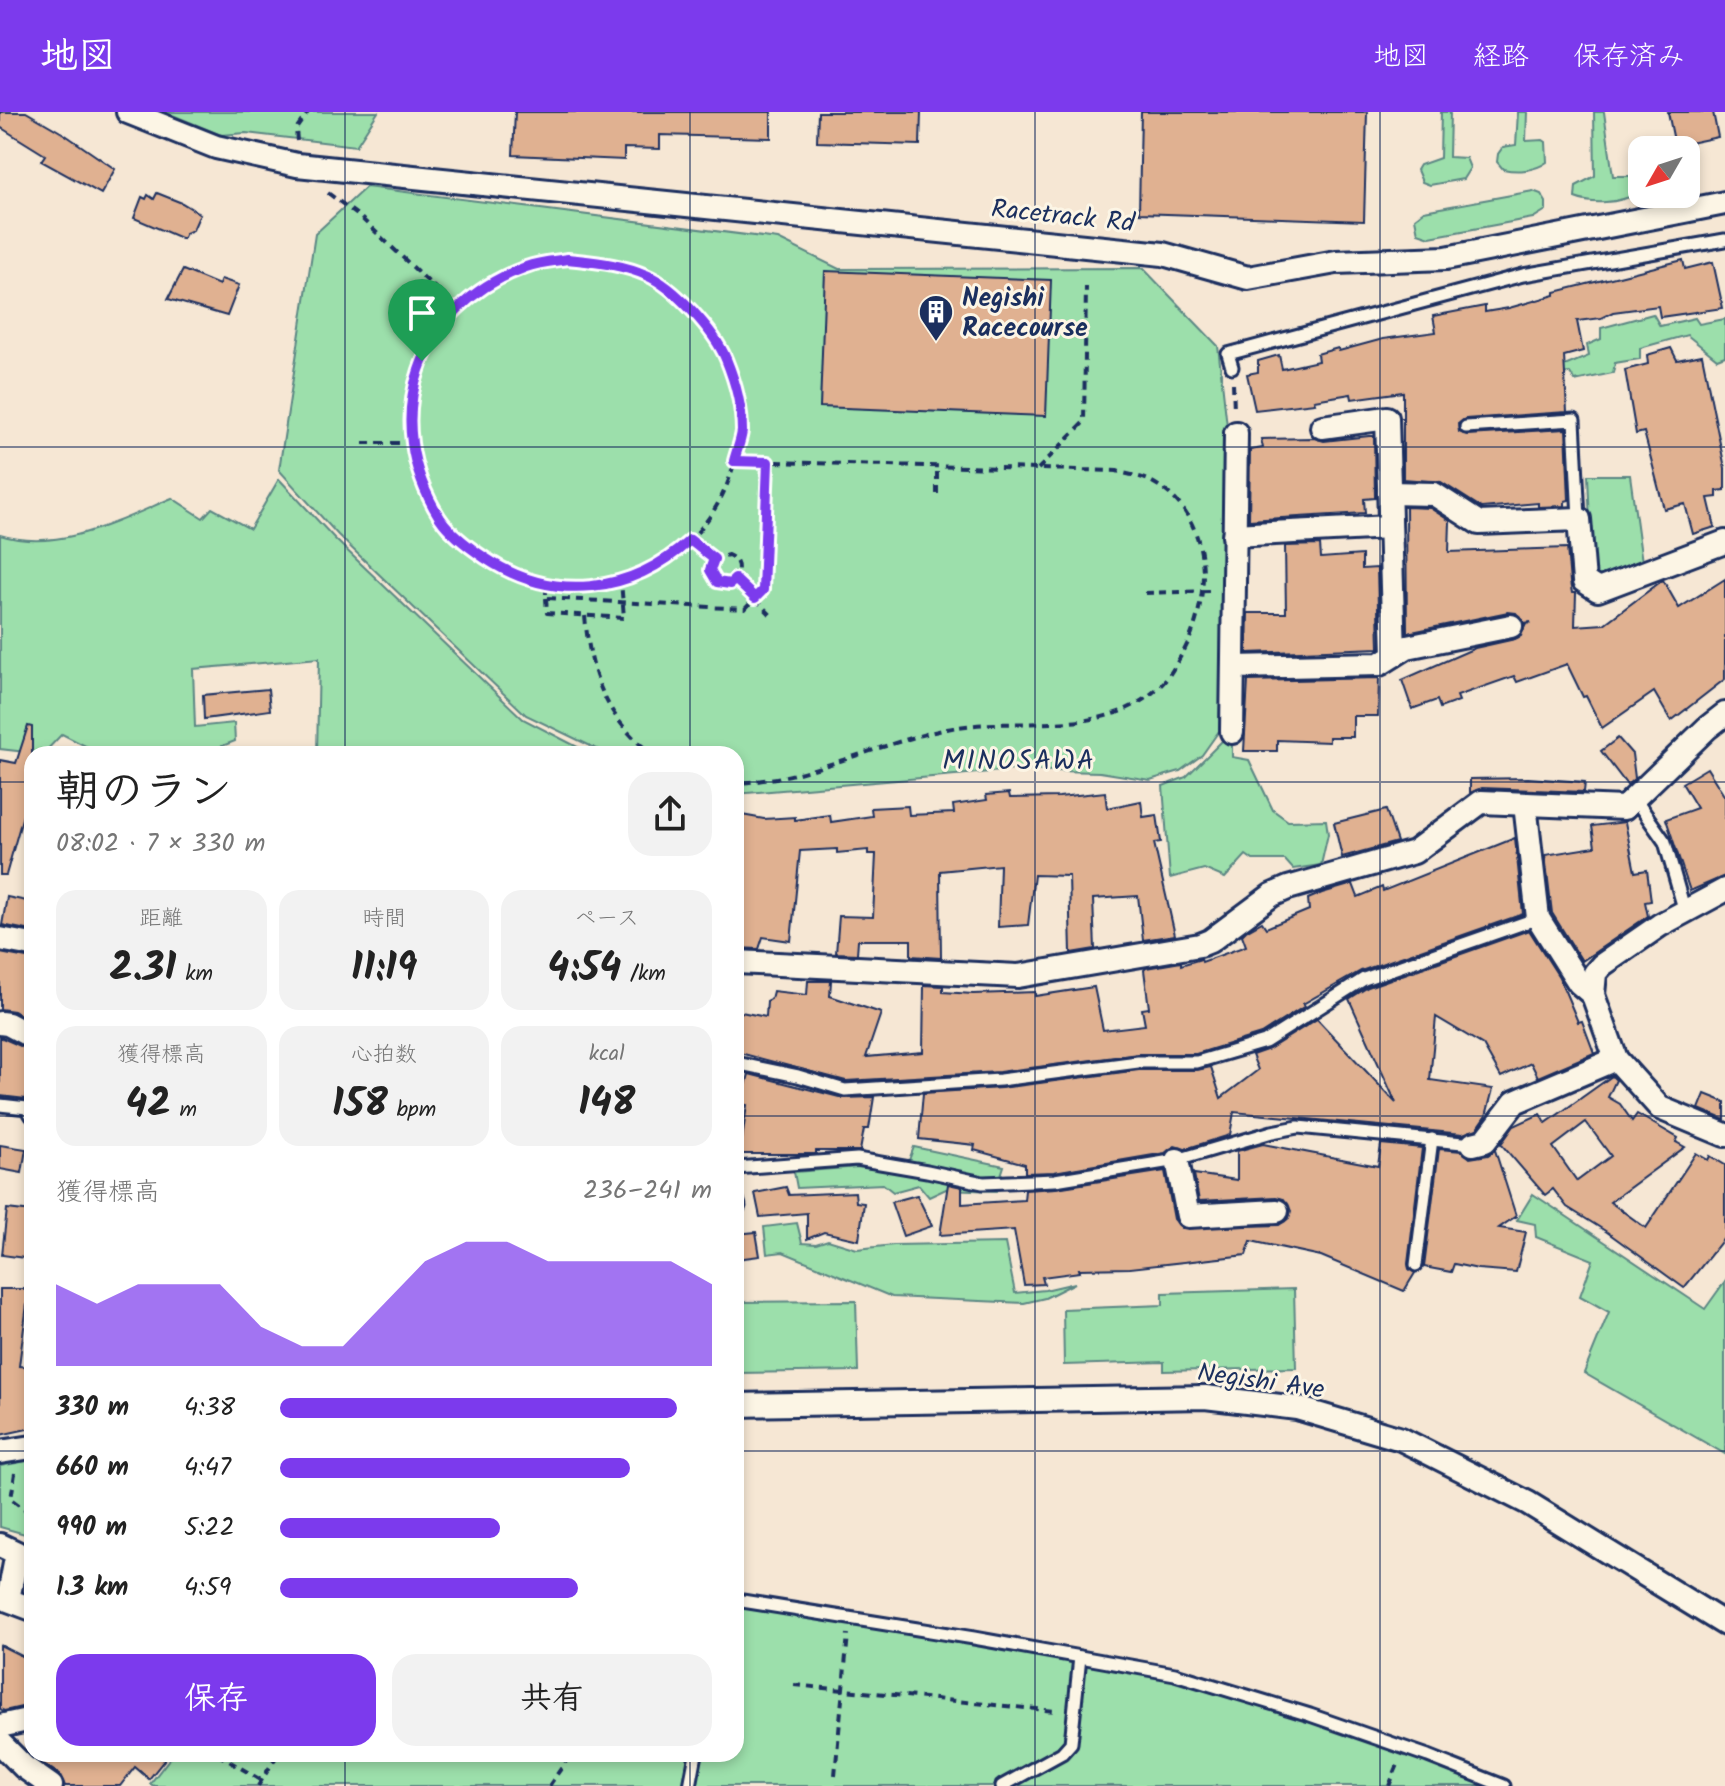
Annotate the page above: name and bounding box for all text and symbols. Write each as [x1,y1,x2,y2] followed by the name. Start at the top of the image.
[40,28,116,88] text: 地図
[1373,35,1429,80] text: 地図
[1473,35,1529,80] text: 経路
[1573,35,1685,80] text: 保存済み
[1628,136,1700,208] north arrow
[1628,136,1700,208] map controls
[989,189,1138,245] street label: Racetrack Rd
[962,278,1088,350] place label: Negishi Racecourse
[388,279,456,361] pin
[400,291,444,335] icon: arrive
[917,293,955,343] building icon: Negishi Racecourse
[942,739,1096,784] district label: MINOSAWA
[56,758,232,828] text: 朝のラン
[628,772,712,856] button: share
[56,823,266,865] text: 08:02 · 7 × 330 m
[139,902,183,937] text: 距離
[362,902,406,937] text: 時間
[574,902,639,937] text: ペース
[110,937,176,1001] text: 2.31
[351,937,417,1001] text: 11:19
[548,937,621,1001] text: 4:54
[176,957,213,992] text: km
[621,957,666,992] text: /km
[589,1037,625,1072] text: kcal
[117,1038,205,1073] text: 獲得標高
[351,1038,417,1073] text: 心拍数
[578,1072,635,1136] text: 148
[126,1073,171,1137] text: 42
[332,1073,388,1137] text: 158
[171,1093,197,1128] text: m
[388,1093,436,1128] text: bpm
[583,1170,712,1212] text: 236–241 m
[56,1172,160,1214] text: 獲得標高
[1194,1352,1327,1412] street label: Negishi Ave
[56,1387,129,1429] text: 330 m
[184,1387,235,1429] text: 4:38
[56,1447,129,1489] text: 660 m
[184,1447,231,1489] text: 4:47
[56,1507,127,1549] text: 990 m
[184,1507,235,1549] text: 5:22
[56,1567,128,1609] text: 1.3 km
[184,1567,231,1609] text: 4:59
[56,1654,376,1746] button: 保存
[392,1654,712,1746] button: 共有

